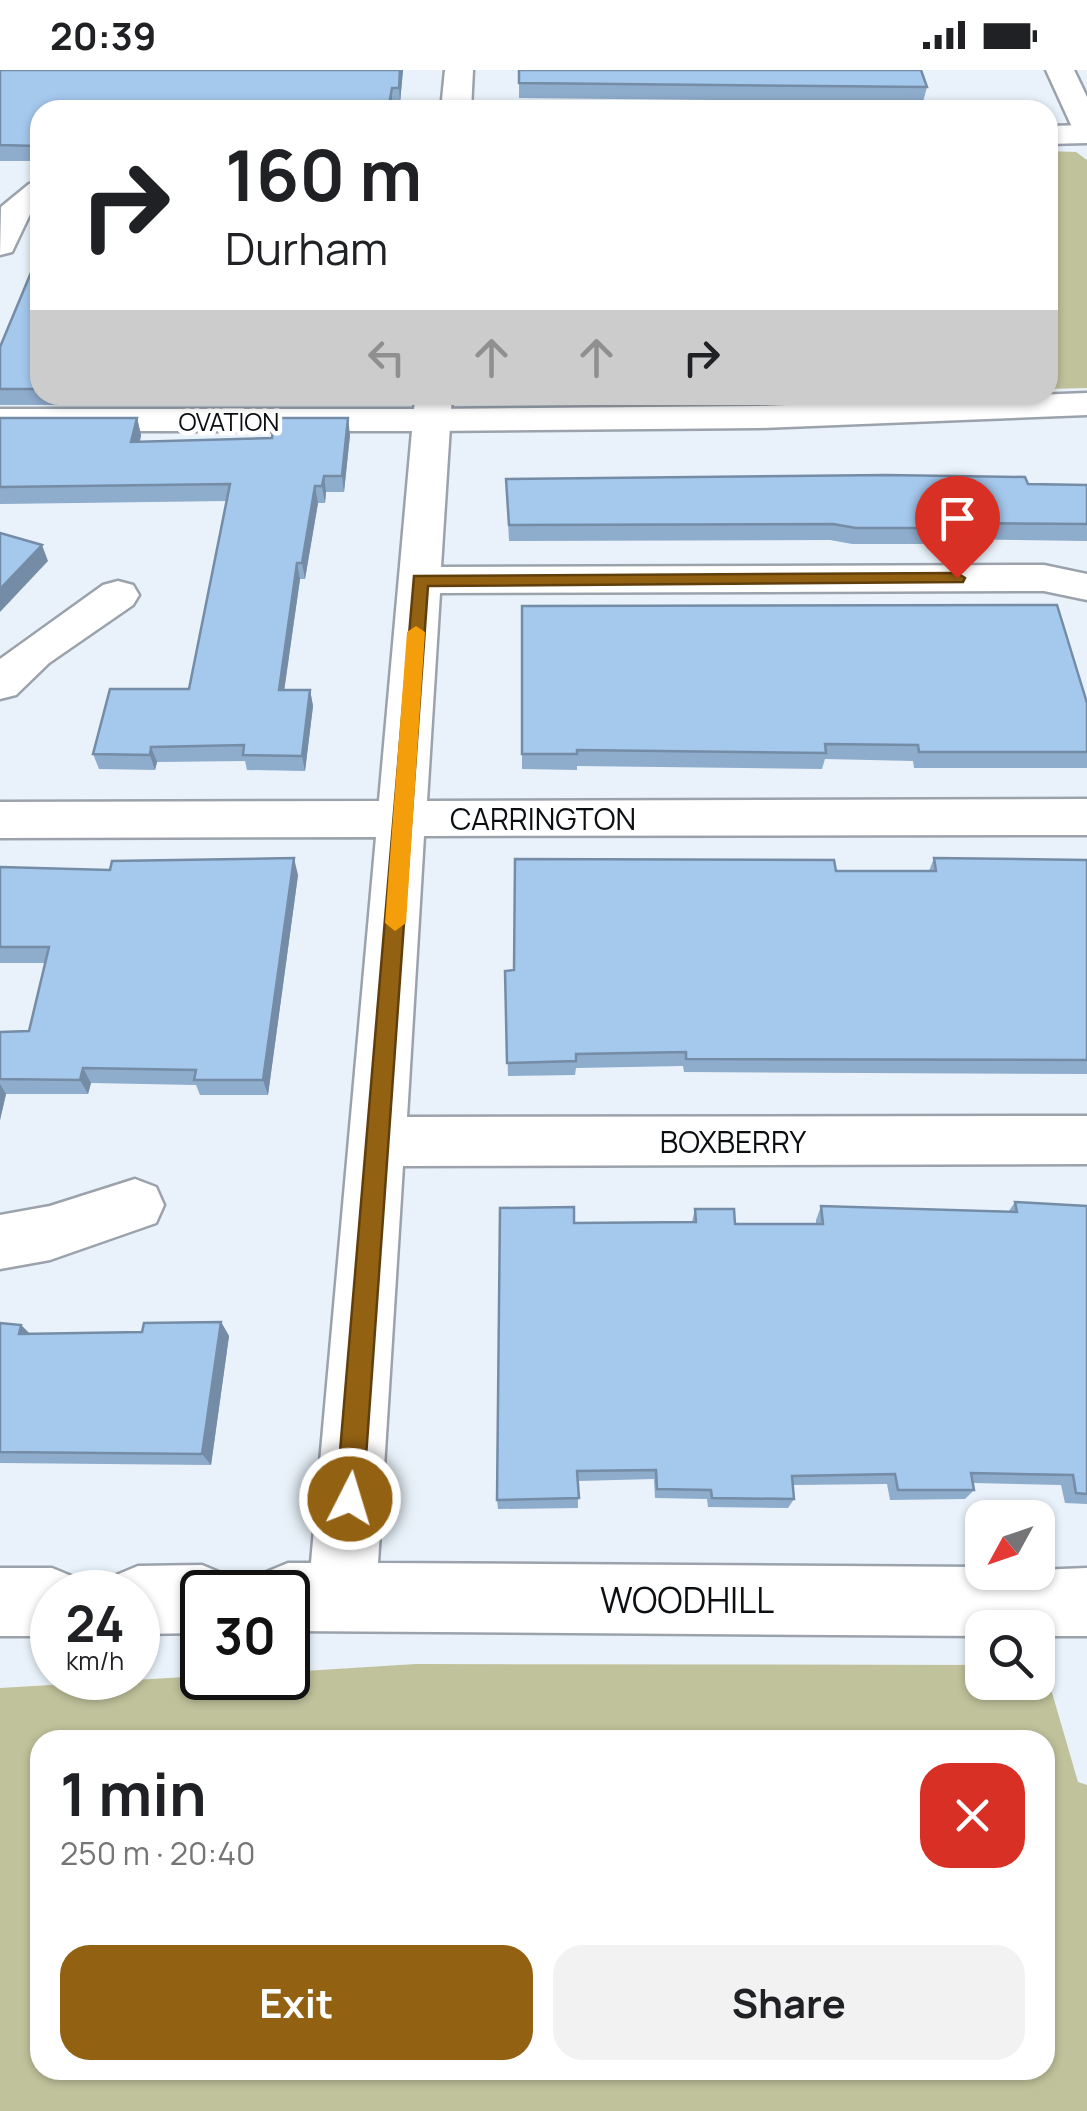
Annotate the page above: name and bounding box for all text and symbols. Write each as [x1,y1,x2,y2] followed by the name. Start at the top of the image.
[50,9,156,61] text: 20:39
[225,126,422,222] text: 160 m
[60,140,190,270] icon: right
[225,217,388,279] text: Durham
[359,330,414,385] icon: left
[464,330,519,385] icon: ahead
[569,330,624,385] icon: ahead
[674,330,729,385] icon: right
[179,404,279,439] street label: OVATION
[915,476,1000,579] pin
[930,491,985,546] icon: arrive
[450,798,636,839] street label: CARRINGTON
[660,1121,807,1162] street label: BOXBERRY
[298,1447,402,1551] position arrow
[965,1500,1055,1590] north arrow
[965,1500,1055,1700] map controls
[180,1570,310,1700] speed limit sign: 30
[600,1576,774,1624] street label: WOODHILL
[65,1589,125,1657] text: 24
[965,1610,1055,1700] button: search
[66,1643,124,1678] text: km/h
[60,1752,207,1834] text: 1 min
[920,1763,1025,1868] button: close
[60,1831,256,1875] text: 250 m · 20:40
[60,1945,533,2060] button: Exit
[553,1945,1025,2060] button: Share

